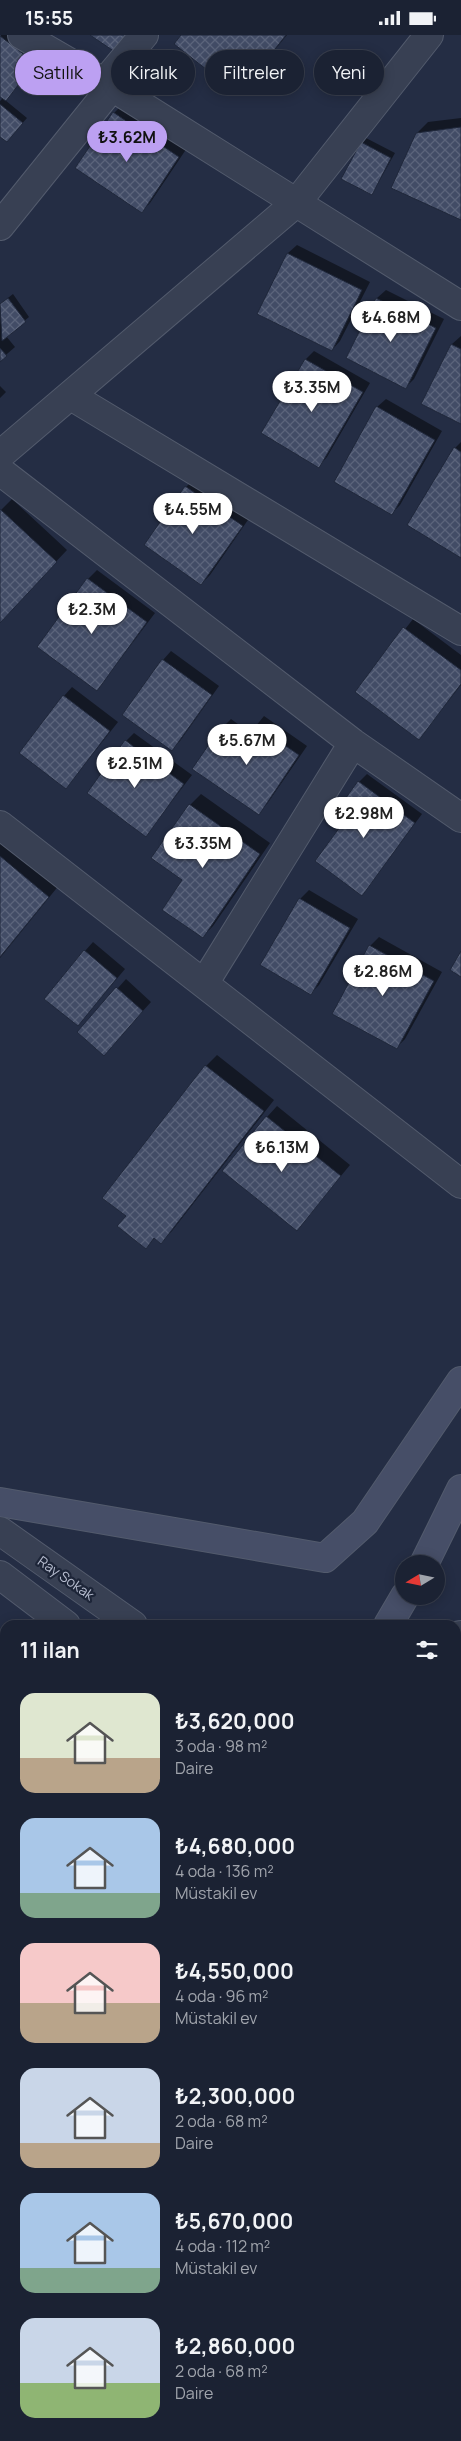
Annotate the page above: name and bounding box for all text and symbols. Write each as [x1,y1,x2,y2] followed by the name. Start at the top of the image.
[25,5,73,31] text: 15:55
[15,50,101,95] chip: Satılık
[111,50,195,95] chip: Kiralık
[205,50,304,95] chip: Filtreler
[314,50,384,95] chip: Yeni
[86,121,168,163] pin: ₺3.62M
[98,126,156,148] text: ₺3.62M
[350,301,432,343] pin: ₺4.68M
[362,306,420,328] text: ₺4.68M
[271,371,353,413] pin: ₺3.35M
[283,376,341,398] text: ₺3.35M
[152,493,234,535] pin: ₺4.55M
[164,498,222,520] text: ₺4.55M
[57,593,127,635] pin: ₺2.3M
[68,598,116,620] text: ₺2.3M
[206,723,288,766] pin: ₺5.67M
[219,729,275,751] text: ₺5.67M
[94,747,176,789] pin: ₺2.51M
[107,752,163,774] text: ₺2.51M
[323,797,405,839] pin: ₺2.98M
[335,802,393,824] text: ₺2.98M
[162,827,244,869] pin: ₺3.35M
[174,832,232,854] text: ₺3.35M
[342,955,424,997] pin: ₺2.86M
[354,960,412,982] text: ₺2.86M
[241,1131,323,1173] pin: ₺6.13M
[255,1136,309,1158] text: ₺6.13M
[34,1551,99,1605] street label: Ray Sokak
[395,1555,445,1605] north arrow
[395,1555,445,1605] map controls
[20,1636,80,1664] text: 11 ilan
[413,1636,441,1664] icon: filters
[175,1707,295,1735] text: ₺3,620,000
[60,1713,120,1773] icon: home
[175,1735,267,1757] text: 3 oda · 98 m²
[175,1757,213,1779] text: Daire
[175,1832,295,1860] text: ₺4,680,000
[60,1838,120,1898] icon: home
[175,1860,274,1882] text: 4 oda · 136 m²
[175,1882,257,1904] text: Müstakil ev
[175,1957,294,1985] text: ₺4,550,000
[60,1963,120,2023] icon: home
[175,1985,269,2007] text: 4 oda · 96 m²
[175,2007,257,2029] text: Müstakil ev
[175,2082,295,2110] text: ₺2,300,000
[60,2088,120,2148] icon: home
[175,2110,268,2132] text: 2 oda · 68 m²
[175,2132,213,2154] text: Daire
[175,2207,293,2235] text: ₺5,670,000
[60,2213,120,2273] icon: home
[175,2235,270,2257] text: 4 oda · 112 m²
[175,2257,257,2279] text: Müstakil ev
[175,2332,295,2360] text: ₺2,860,000
[60,2338,120,2398] icon: home
[175,2360,268,2382] text: 2 oda · 68 m²
[175,2382,213,2404] text: Daire

